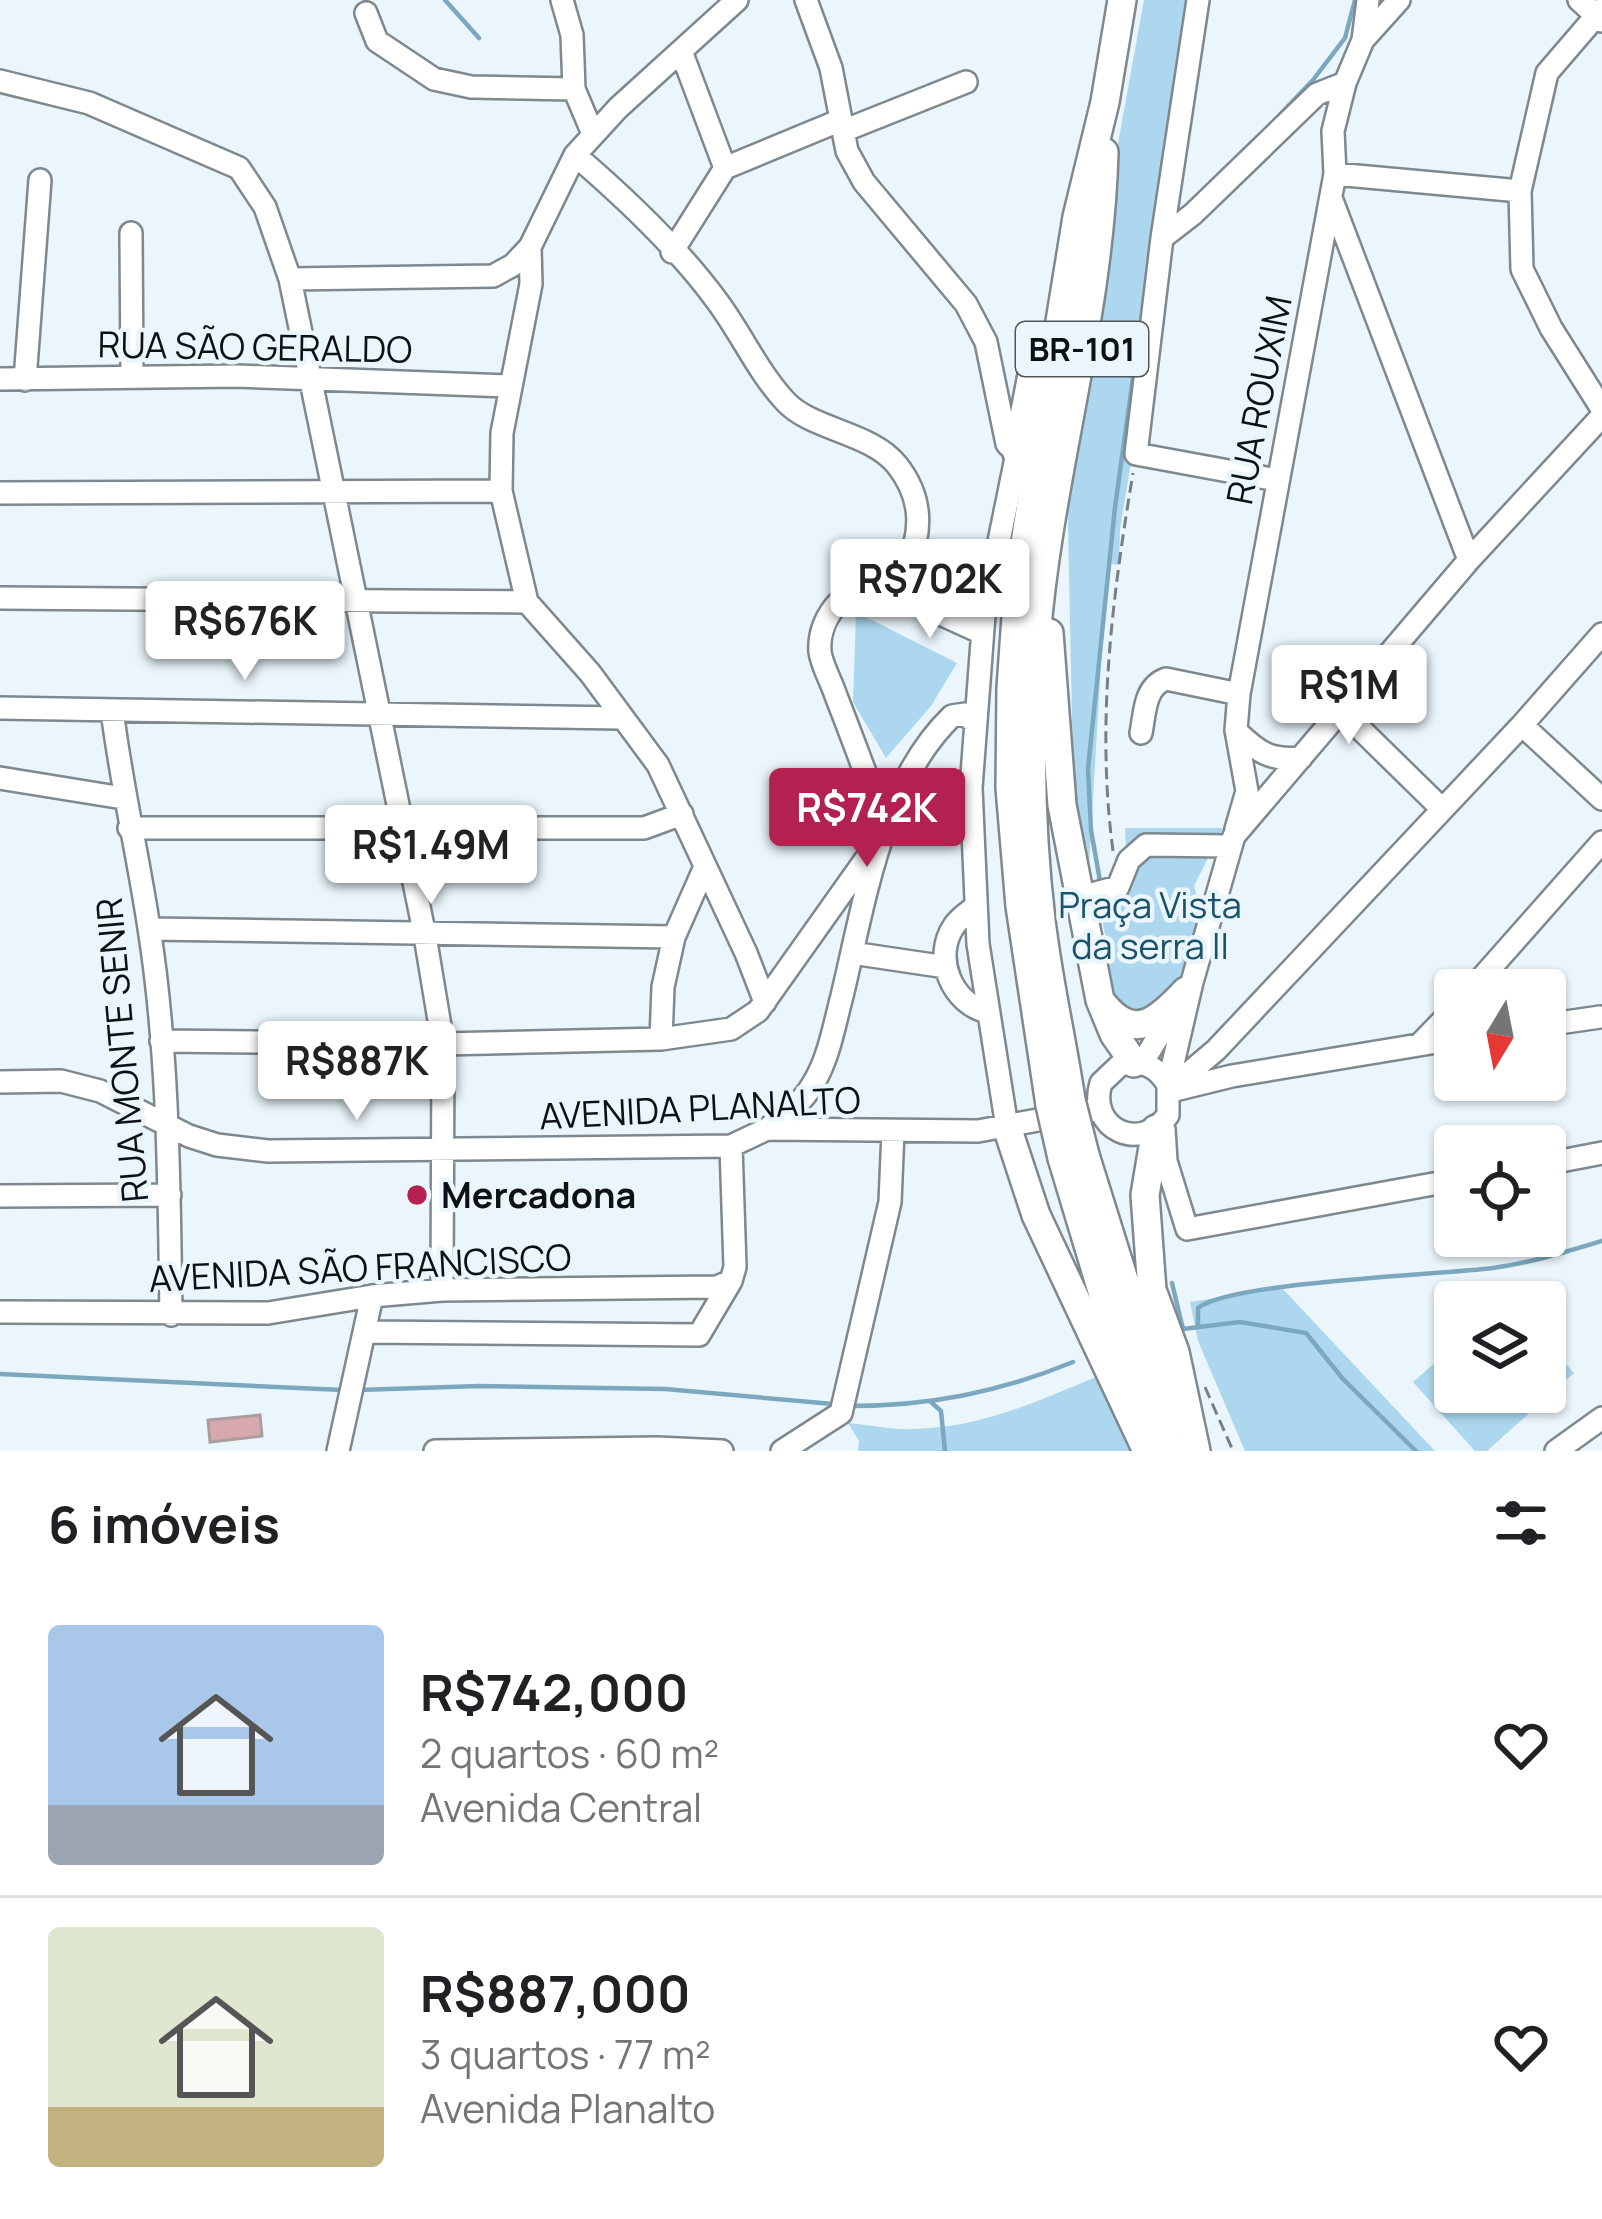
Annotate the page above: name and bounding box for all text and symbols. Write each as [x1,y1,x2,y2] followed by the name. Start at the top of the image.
[1214,291,1303,508] street label: RUA ROUXIM
[97,319,413,374] street label: RUA SÃO GERALDO
[1016,322,1148,376] road number: BR-101
[832,539,1028,641] pin: R$702K
[857,551,1003,605] text: R$702K
[147,581,343,683] pin: R$676K
[173,593,317,647] text: R$676K
[1278,645,1420,747] pin: R$1M
[1299,657,1399,711] text: R$1M
[769,768,965,870] pin: R$742K
[796,780,938,834] text: R$742K
[320,805,542,907] pin: R$1.49M
[352,817,510,871] text: R$1.49M
[1058,880,1242,970] park label: Praça Vista da serra II
[84,896,159,1204] street label: RUA MONTE SENIR
[1434,969,1566,1101] north arrow
[1434,969,1566,1413] map controls
[259,1021,455,1123] pin: R$887K
[285,1033,429,1087] text: R$887K
[538,1075,862,1140] street label: AVENIDA PLANALTO
[1434,1125,1566,1257] button: locate
[441,1170,636,1219] place label: Mercadona
[404,1182,430,1208] marker: Mercadona
[147,1232,572,1303] street label: AVENIDA SÃO FRANCISCO
[1434,1281,1566,1413] button: layers
[48,1489,280,1558] text: 6 imóveis
[1488,1490,1554,1556] icon: filters
[420,1657,688,1726] text: R$742,000
[144,1673,288,1817] icon: home
[1488,1712,1554,1778] icon: heart
[420,1726,719,1780] text: 2 quartos · 60 m²
[420,1780,702,1834] text: Avenida Central
[420,1958,691,2027] text: R$887,000
[144,1975,288,2119] icon: home
[1488,2014,1554,2080] icon: heart
[420,2027,711,2081] text: 3 quartos · 77 m²
[420,2081,715,2135] text: Avenida Planalto

